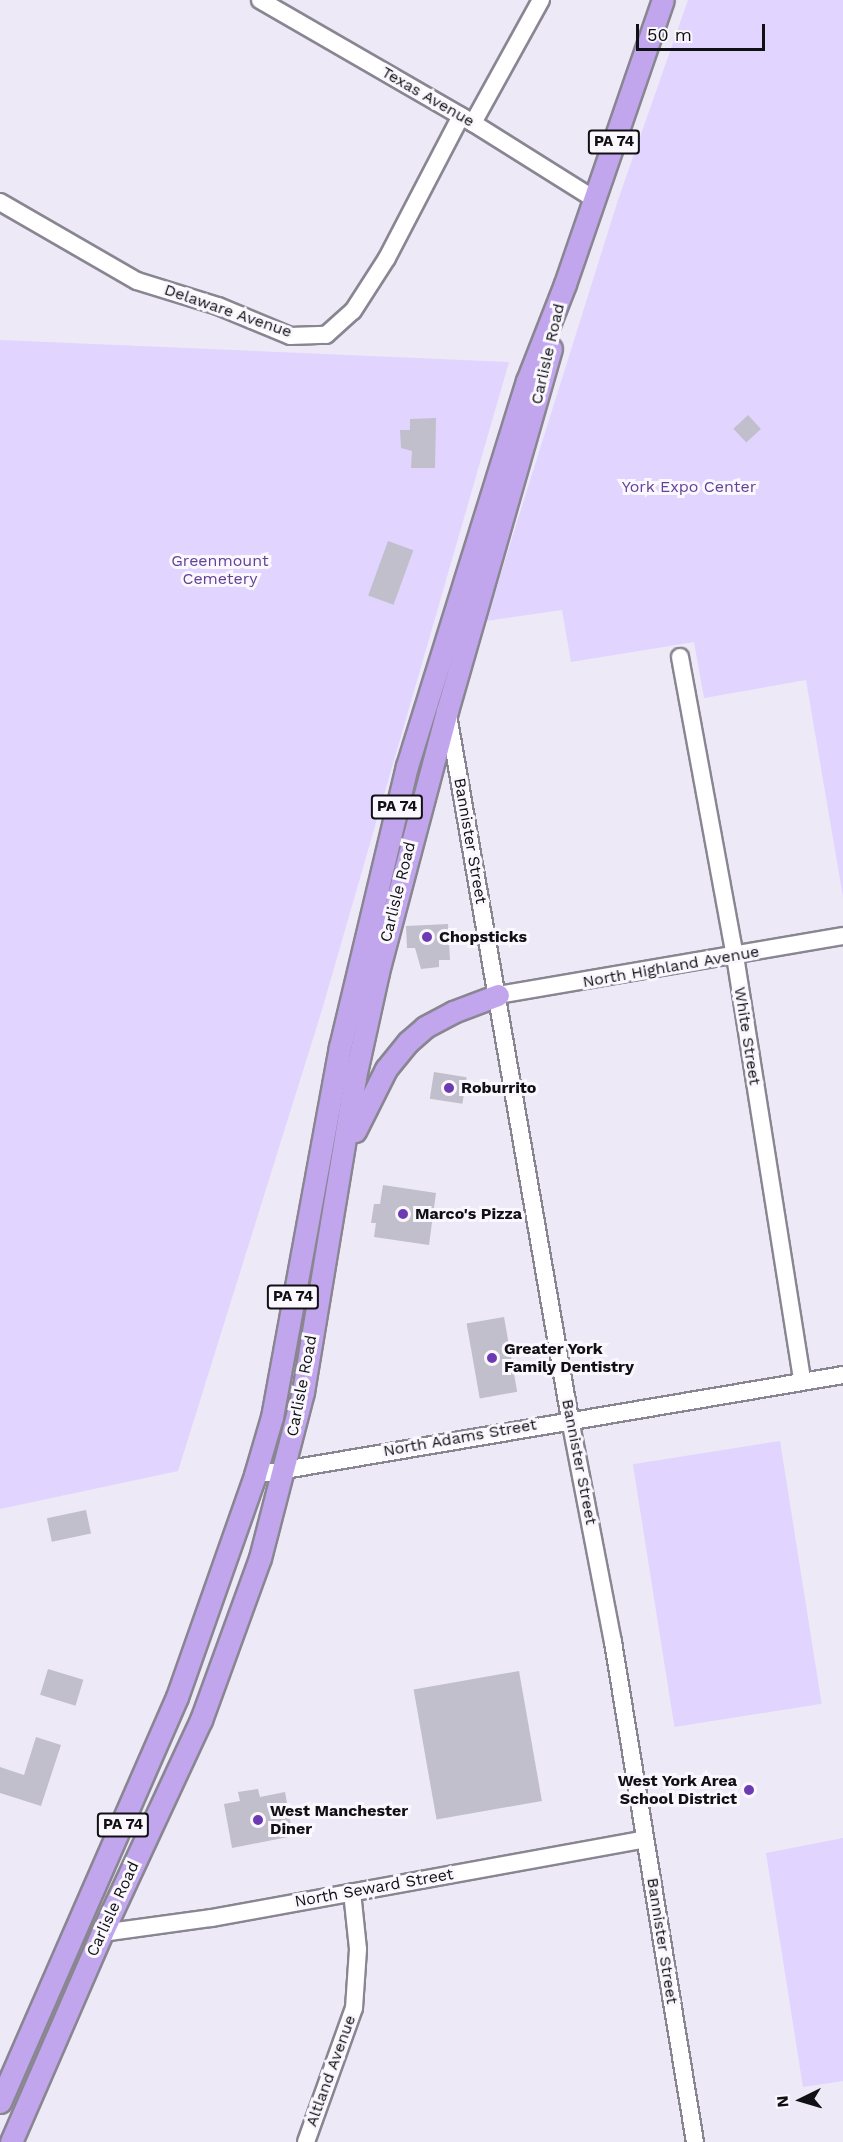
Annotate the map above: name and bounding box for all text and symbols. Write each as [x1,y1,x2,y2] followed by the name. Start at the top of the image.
[639,12,768,50] scale bar
[647,24,692,45] text: 50 m
[378,63,478,131] street label: Texas Avenue
[587,130,641,154] road number: PA 74
[161,280,295,342] street label: Delaware Avenue
[527,302,569,406] street label: Carlisle Road
[622,477,756,497] park label: York Expo Center
[171,551,269,589] park label: Greenmount Cemetery
[449,776,491,906] street label: Bannister Street
[370,795,424,819] road number: PA 74
[376,840,420,944] street label: Carlisle Road
[439,927,527,947] place label: Chopsticks
[420,930,434,944] marker: Chopsticks
[581,942,761,992] street label: North Highland Avenue
[730,986,764,1086] street label: White Street
[461,1078,536,1098] place label: Roburrito
[442,1081,456,1095] marker: Roburrito
[415,1204,522,1224] place label: Marco's Pizza
[396,1207,410,1221] marker: Marco's Pizza
[266,1285,320,1309] road number: PA 74
[283,1334,321,1438] street label: Carlisle Road
[504,1339,634,1377] place label: Greater York Family Dentistry
[485,1351,499,1365] marker: Greater York Family Dentistry
[557,1397,601,1527] street label: Bannister Street
[381,1415,539,1461] street label: North Adams Street
[617,1771,737,1809] place label: West York Area School District
[742,1783,756,1797] marker: West York Area School District
[270,1801,408,1839] place label: West Manchester Diner
[96,1813,150,1837] road number: PA 74
[251,1813,265,1827] marker: West Manchester Diner
[83,1858,143,1960] street label: Carlisle Road
[293,1865,455,1911] street label: North Seward Street
[643,1876,681,2006] street label: Bannister Street
[302,2012,360,2130] street label: Altland Avenue
[771,2070,831,2130] north arrow
[773,2095,793,2108] text: N

